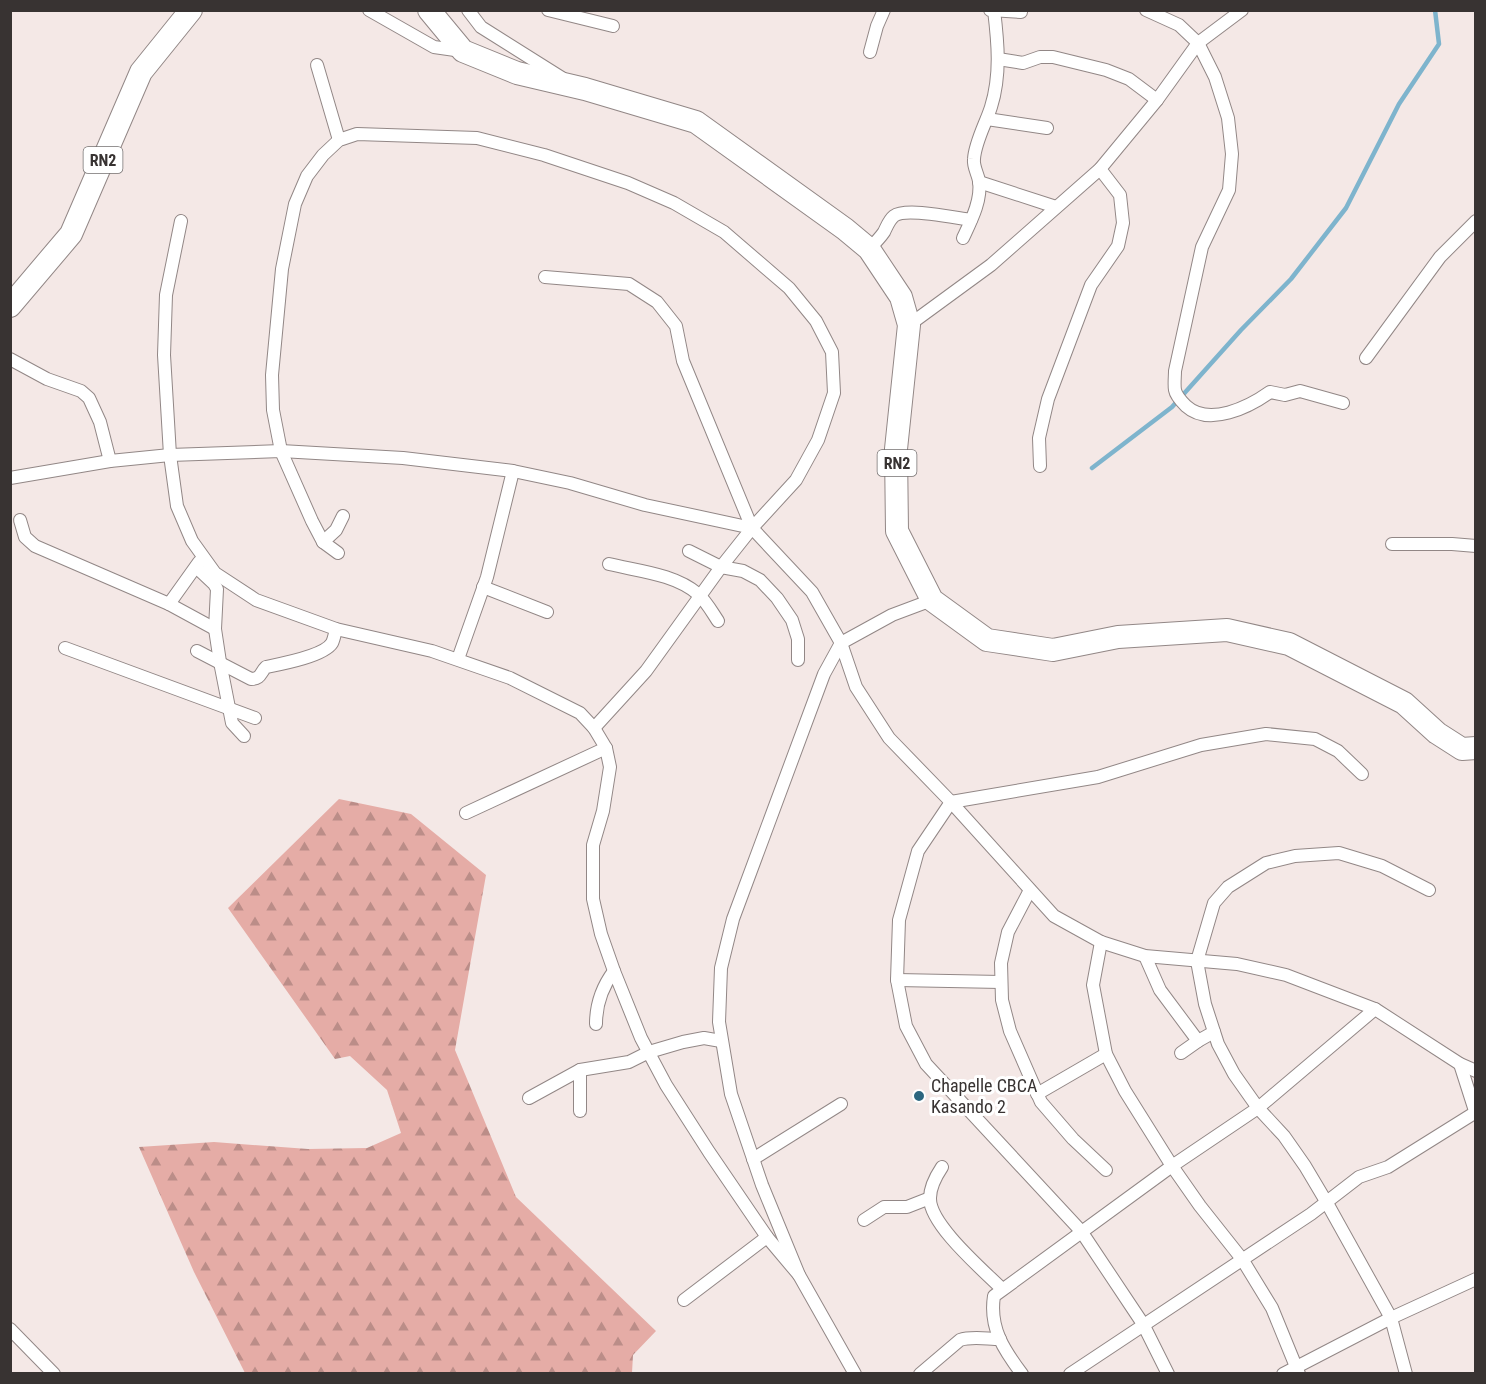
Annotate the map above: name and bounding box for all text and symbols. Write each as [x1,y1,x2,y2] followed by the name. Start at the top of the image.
[84,147,122,173] road number: RN2
[878,450,916,476] road number: RN2
[931,1075,1038,1117] place label: Chapelle CBCA Kasando 2
[912,1089,926,1103] marker: Chapelle CBCA Kasando 2

